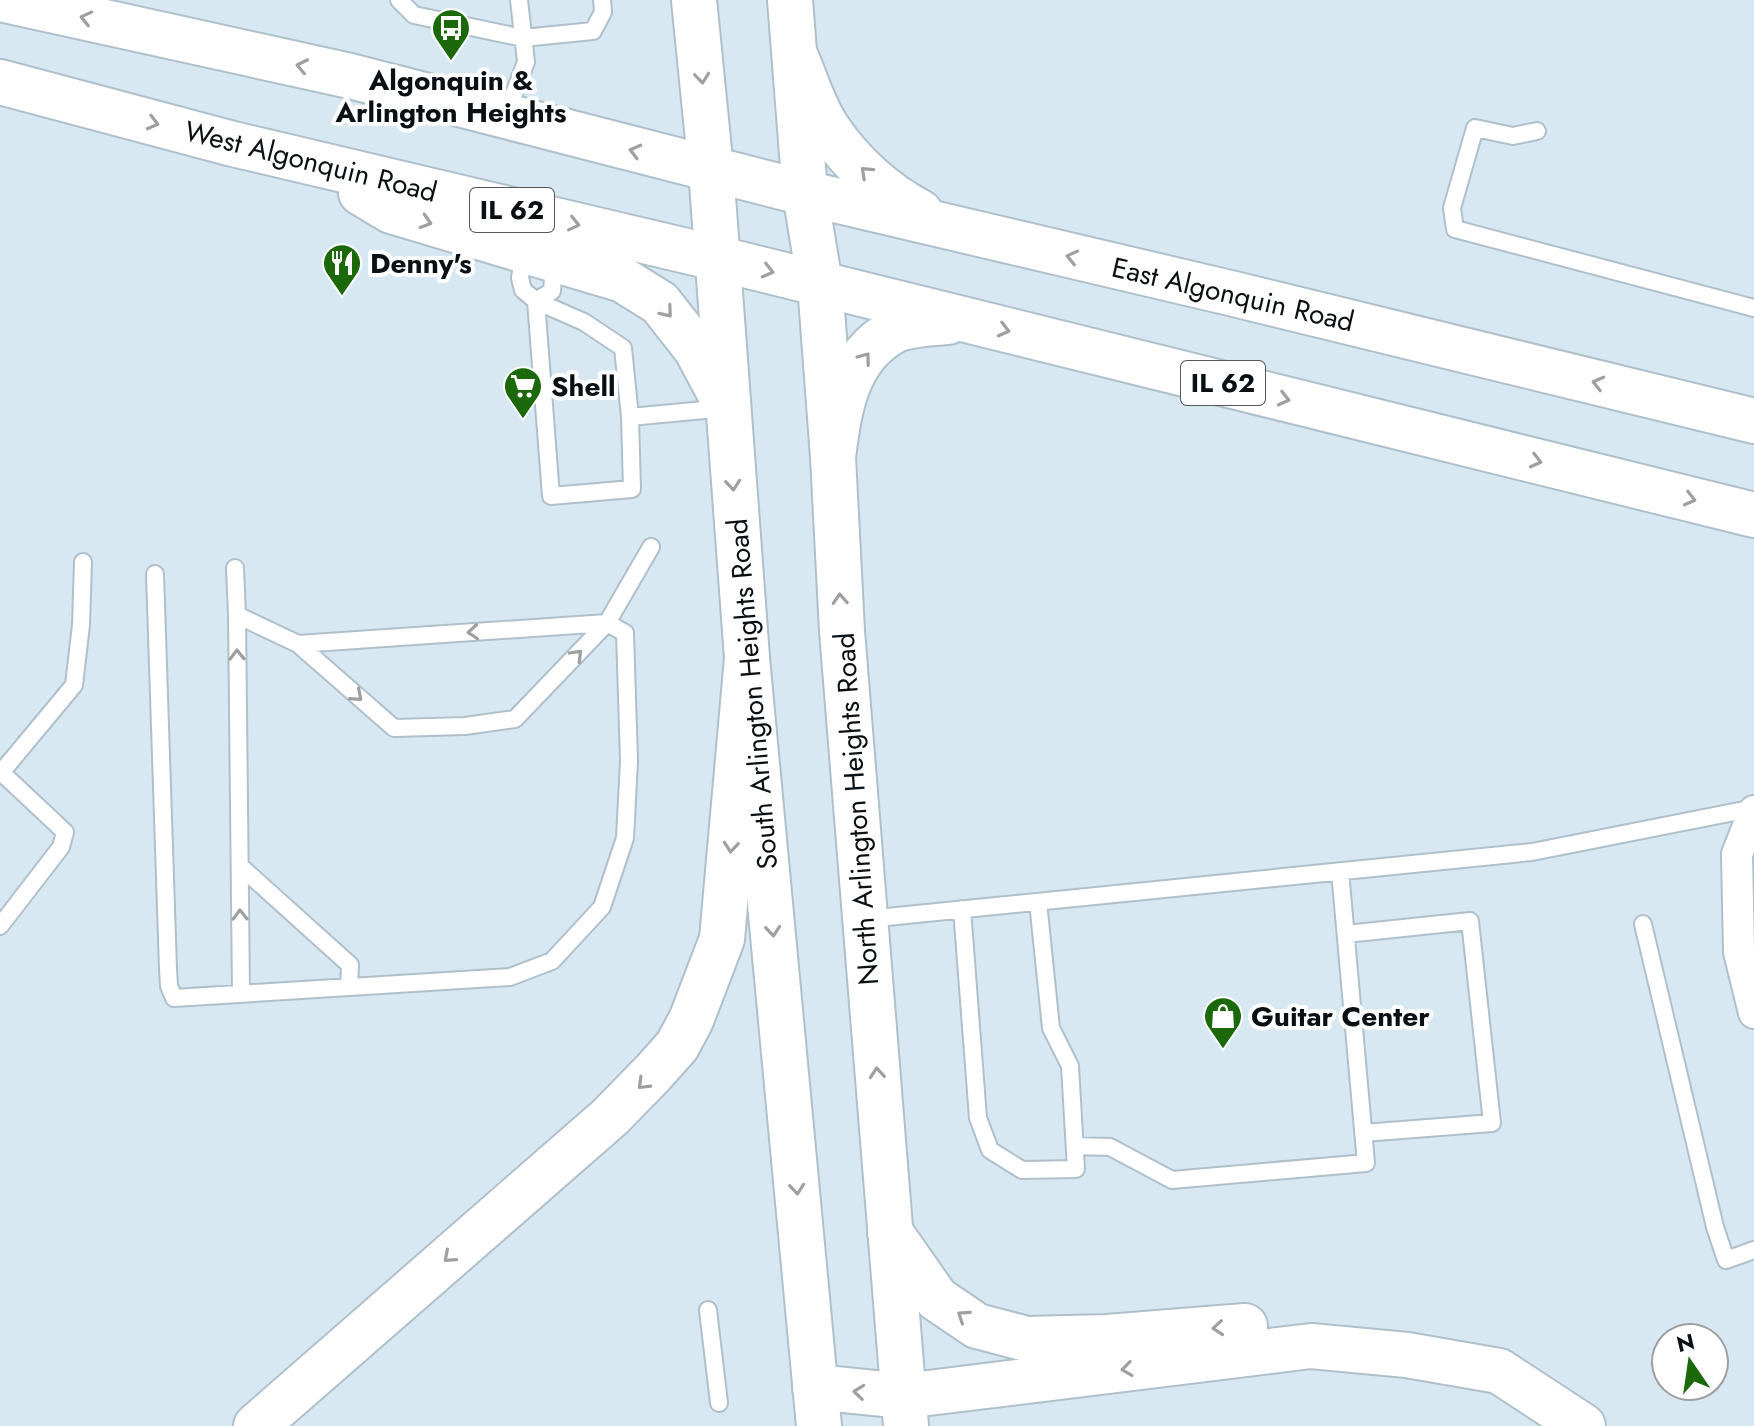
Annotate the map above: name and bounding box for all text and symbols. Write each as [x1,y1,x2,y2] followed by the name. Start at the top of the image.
[430,7,472,62] bus stop icon: Algonquin & Arlington Heights
[79,10,93,27] one-way arrow
[295,58,309,75] one-way arrow
[335,60,567,133] place label: Algonquin & Arlington Heights
[693,72,710,85] one-way arrow
[180,110,441,213] street label: West Algonquin Road
[146,113,160,130] one-way arrow
[629,143,642,160] one-way arrow
[861,168,876,182] one-way arrow
[470,188,554,232] road number: IL 62
[419,213,433,229] one-way arrow
[567,215,581,232] one-way arrow
[321,242,363,297] restaurant icon: Denny's
[370,243,472,284] place label: Denny's
[1108,247,1358,342] street label: East Algonquin Road
[1066,249,1079,266] one-way arrow
[760,262,774,279] one-way arrow
[657,303,672,318] one-way arrow
[997,320,1011,337] one-way arrow
[855,352,869,367] one-way arrow
[1181,361,1265,405] road number: IL 62
[502,365,544,420] supermarket icon: Shell
[551,366,616,407] place label: Shell
[1591,375,1605,392] one-way arrow
[1277,389,1290,406] one-way arrow
[1529,452,1543,469] one-way arrow
[725,479,742,492] one-way arrow
[1682,490,1696,507] one-way arrow
[717,517,788,871] street label: South Arlington Heights Road
[832,592,849,605] one-way arrow
[466,623,479,640] one-way arrow
[824,631,889,987] street label: North Arlington Heights Road
[228,648,246,661] one-way arrow
[567,650,582,664] one-way arrow
[347,686,362,701] one-way arrow
[722,841,739,854] one-way arrow
[231,908,249,921] one-way arrow
[765,924,782,937] one-way arrow
[1202,995,1244,1050] shop icon: Guitar Center
[1251,996,1430,1037] place label: Guitar Center
[869,1066,886,1079] one-way arrow
[637,1075,652,1089] one-way arrow
[788,1183,805,1196] one-way arrow
[444,1247,458,1262] one-way arrow
[957,1311,972,1326] one-way arrow
[1211,1319,1224,1336] one-way arrow
[1650,1322,1730,1402] north arrow
[1673,1325,1698,1360] text: N
[1120,1360,1134,1377] one-way arrow
[852,1383,865,1400] one-way arrow

